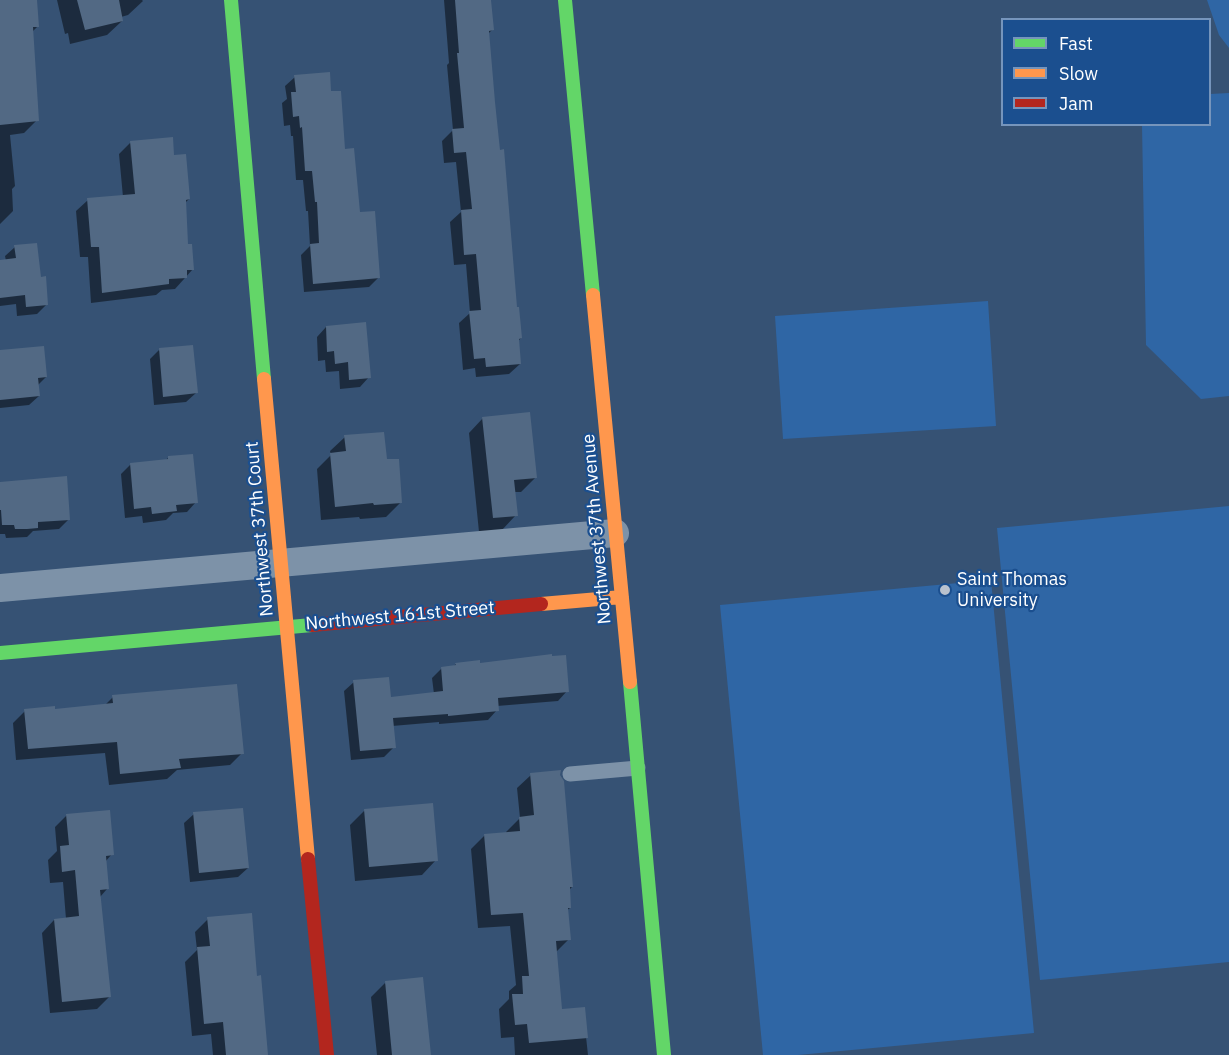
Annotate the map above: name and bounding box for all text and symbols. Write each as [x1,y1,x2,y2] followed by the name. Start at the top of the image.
[1001,18,1211,126] legend
[1059,32,1093,55] text: Fast
[1059,62,1098,85] text: Slow
[1059,92,1094,115] text: Jam
[578,433,616,625] street label: Northwest 37th Avenue
[242,441,278,617] street label: Northwest 37th Court
[957,569,1067,612] place label: Saint Thomas University
[938,583,952,597] marker: Saint Thomas University
[305,597,495,635] street label: Northwest 161st Street

